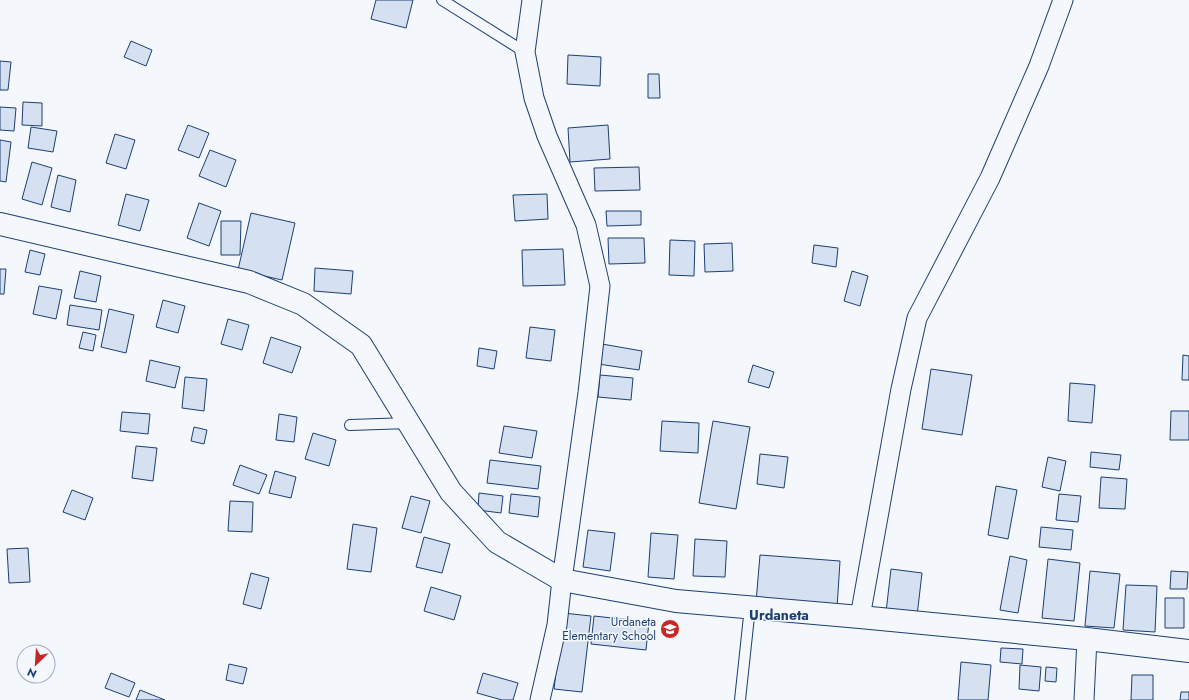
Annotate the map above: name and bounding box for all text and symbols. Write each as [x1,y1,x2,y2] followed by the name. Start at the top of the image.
[749,605,809,625] district label: Urdaneta
[562,613,656,645] place label: Urdaneta Elementary School
[659,618,681,640] school or university icon: Urdaneta Elementary School
[16,644,56,684] north arrow
[24,664,39,682] text: N

